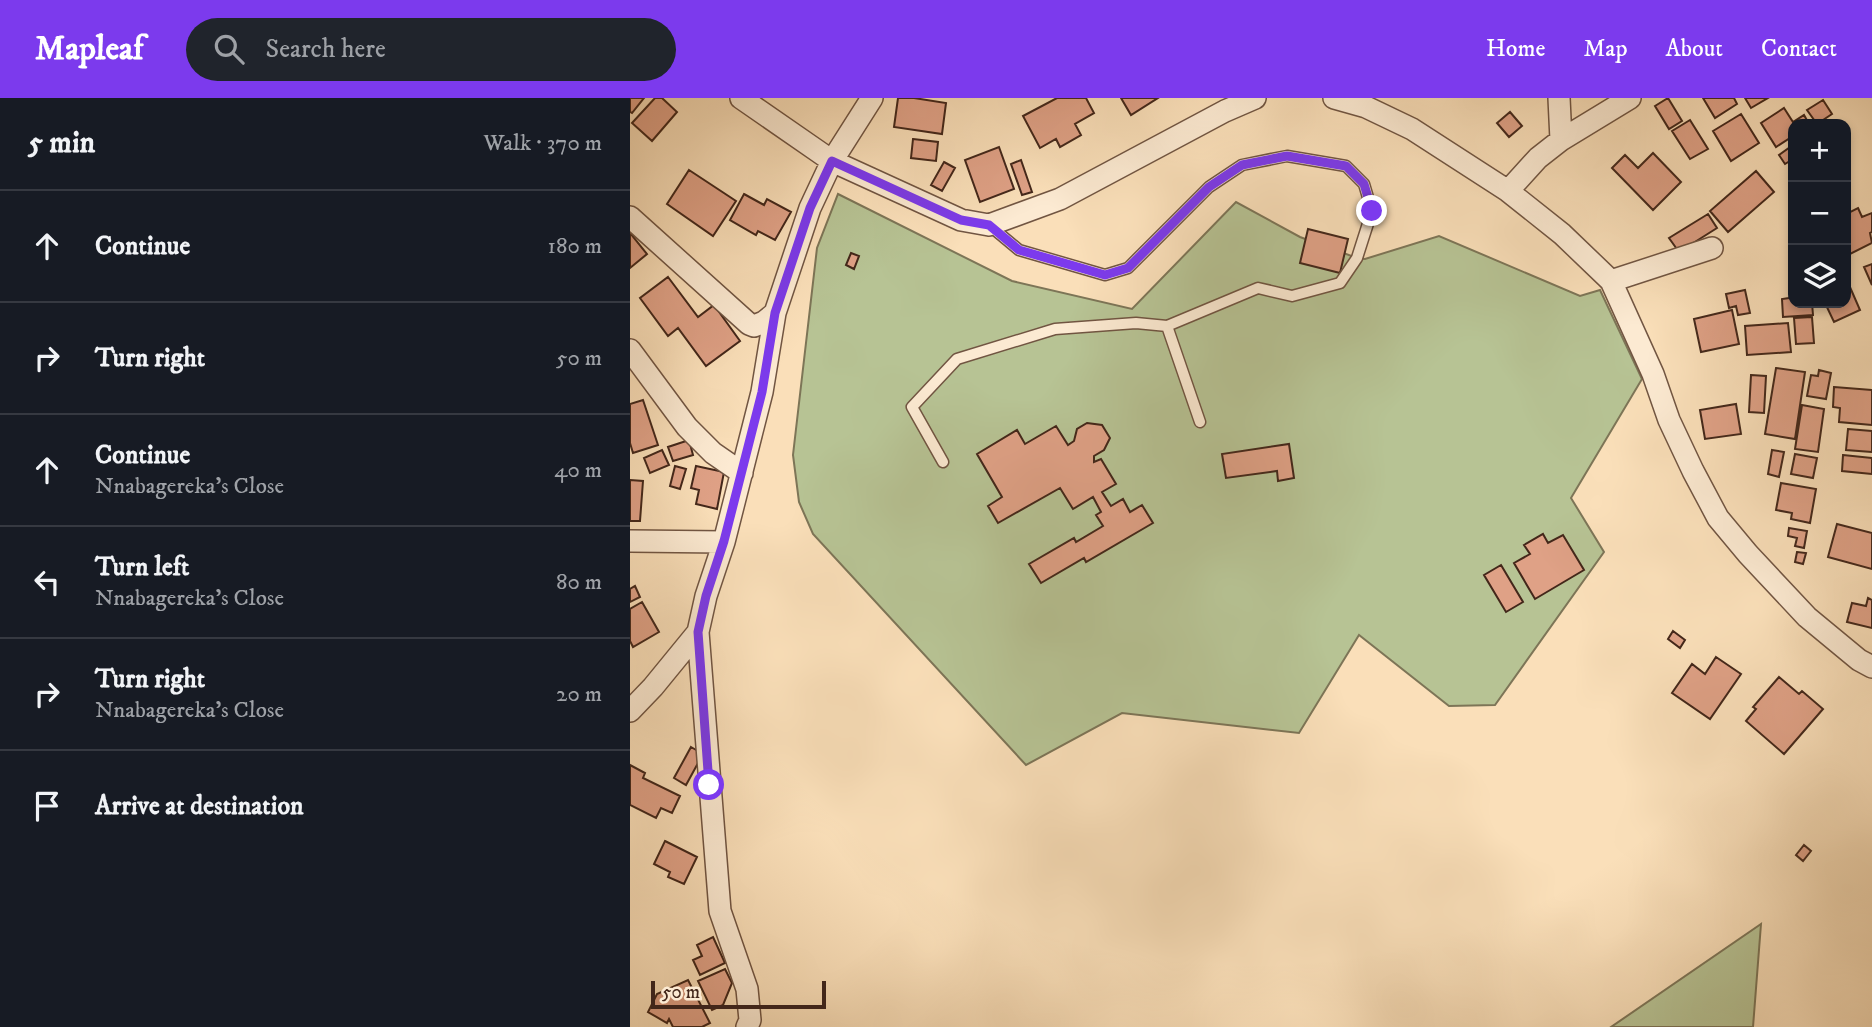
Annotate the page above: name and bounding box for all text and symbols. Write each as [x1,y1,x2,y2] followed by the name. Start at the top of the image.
[186,18,676,81] search box
[35,29,144,70] text: Mapleaf
[210,30,248,68] icon: search
[266,33,386,66] text: Search here
[1486,34,1545,64] text: Home
[1583,34,1628,64] text: Map
[1666,34,1723,64] text: About
[1761,34,1837,64] text: Contact
[1788,119,1851,308] map controls
[1788,119,1851,182] button: +
[28,125,95,162] text: 5 min
[484,129,602,158] text: Walk · 370 m
[1788,182,1851,245] button: −
[1356,195,1387,226] route end
[28,227,66,265] icon: ahead
[95,230,190,263] text: Continue
[547,232,602,261] text: 180 m
[1788,245,1851,308] button: layers
[28,339,66,377] icon: right
[95,342,205,375] text: Turn right
[556,344,602,373] text: 50 m
[95,439,190,472] text: Continue
[28,451,66,489] icon: ahead
[554,456,602,485] text: 40 m
[95,472,284,501] text: Nnabagereka's Close
[95,551,189,584] text: Turn left
[28,563,66,601] icon: left
[556,568,602,597] text: 80 m
[95,584,284,613] text: Nnabagereka's Close
[95,663,205,696] text: Turn right
[28,675,66,713] icon: right
[556,680,602,709] text: 20 m
[95,696,284,725] text: Nnabagereka's Close
[693,769,724,800] route start
[28,787,66,825] icon: arrive
[95,790,304,823] text: Arrive at destination
[651,978,826,1010] scale bar
[662,981,700,1004] text: 50 m

